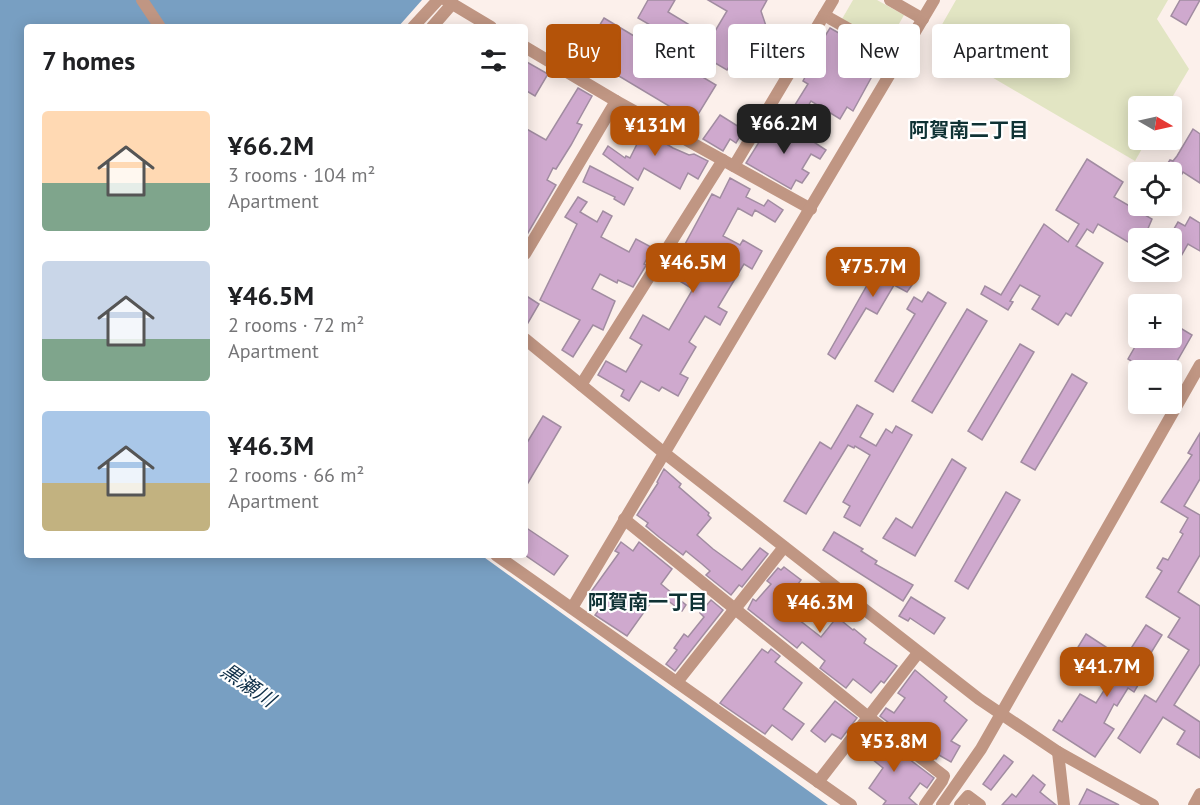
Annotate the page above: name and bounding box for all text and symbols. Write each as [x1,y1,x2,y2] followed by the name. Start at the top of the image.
[546,24,621,78] chip: Buy
[633,24,716,78] chip: Rent
[728,24,826,78] chip: Filters
[838,24,920,78] chip: New
[932,24,1070,78] chip: Apartment
[42,44,135,77] text: 7 homes
[477,44,510,77] icon: filters
[1128,96,1182,150] north arrow
[1128,96,1182,414] map controls
[735,104,833,155] pin: ¥66.2M
[613,106,697,157] pin: ¥131M
[751,110,817,136] text: ¥66.2M
[624,112,686,138] text: ¥131M
[909,117,1029,143] district label: 阿賀南二丁目
[228,129,314,162] text: ¥66.2M
[90,135,162,207] icon: home
[228,162,375,188] text: 3 rooms · 104 m²
[1128,162,1182,216] button: locate
[228,188,319,214] text: Apartment
[1128,228,1182,282] button: layers
[644,243,742,294] pin: ¥46.5M
[824,247,922,298] pin: ¥75.7M
[660,249,726,275] text: ¥46.5M
[840,253,906,279] text: ¥75.7M
[228,279,314,312] text: ¥46.5M
[90,285,162,357] icon: home
[1128,294,1182,348] button: +
[228,312,364,338] text: 2 rooms · 72 m²
[228,338,319,364] text: Apartment
[1128,360,1182,414] button: −
[228,429,314,462] text: ¥46.3M
[90,435,162,507] icon: home
[228,462,364,488] text: 2 rooms · 66 m²
[228,488,319,514] text: Apartment
[771,583,869,634] pin: ¥46.3M
[588,589,708,615] district label: 阿賀南一丁目
[787,589,853,615] text: ¥46.3M
[1058,647,1156,698] pin: ¥41.7M
[1074,653,1140,679] text: ¥41.7M
[216,657,282,714] water label: 黒瀬川
[845,722,943,773] pin: ¥53.8M
[861,728,927,754] text: ¥53.8M

